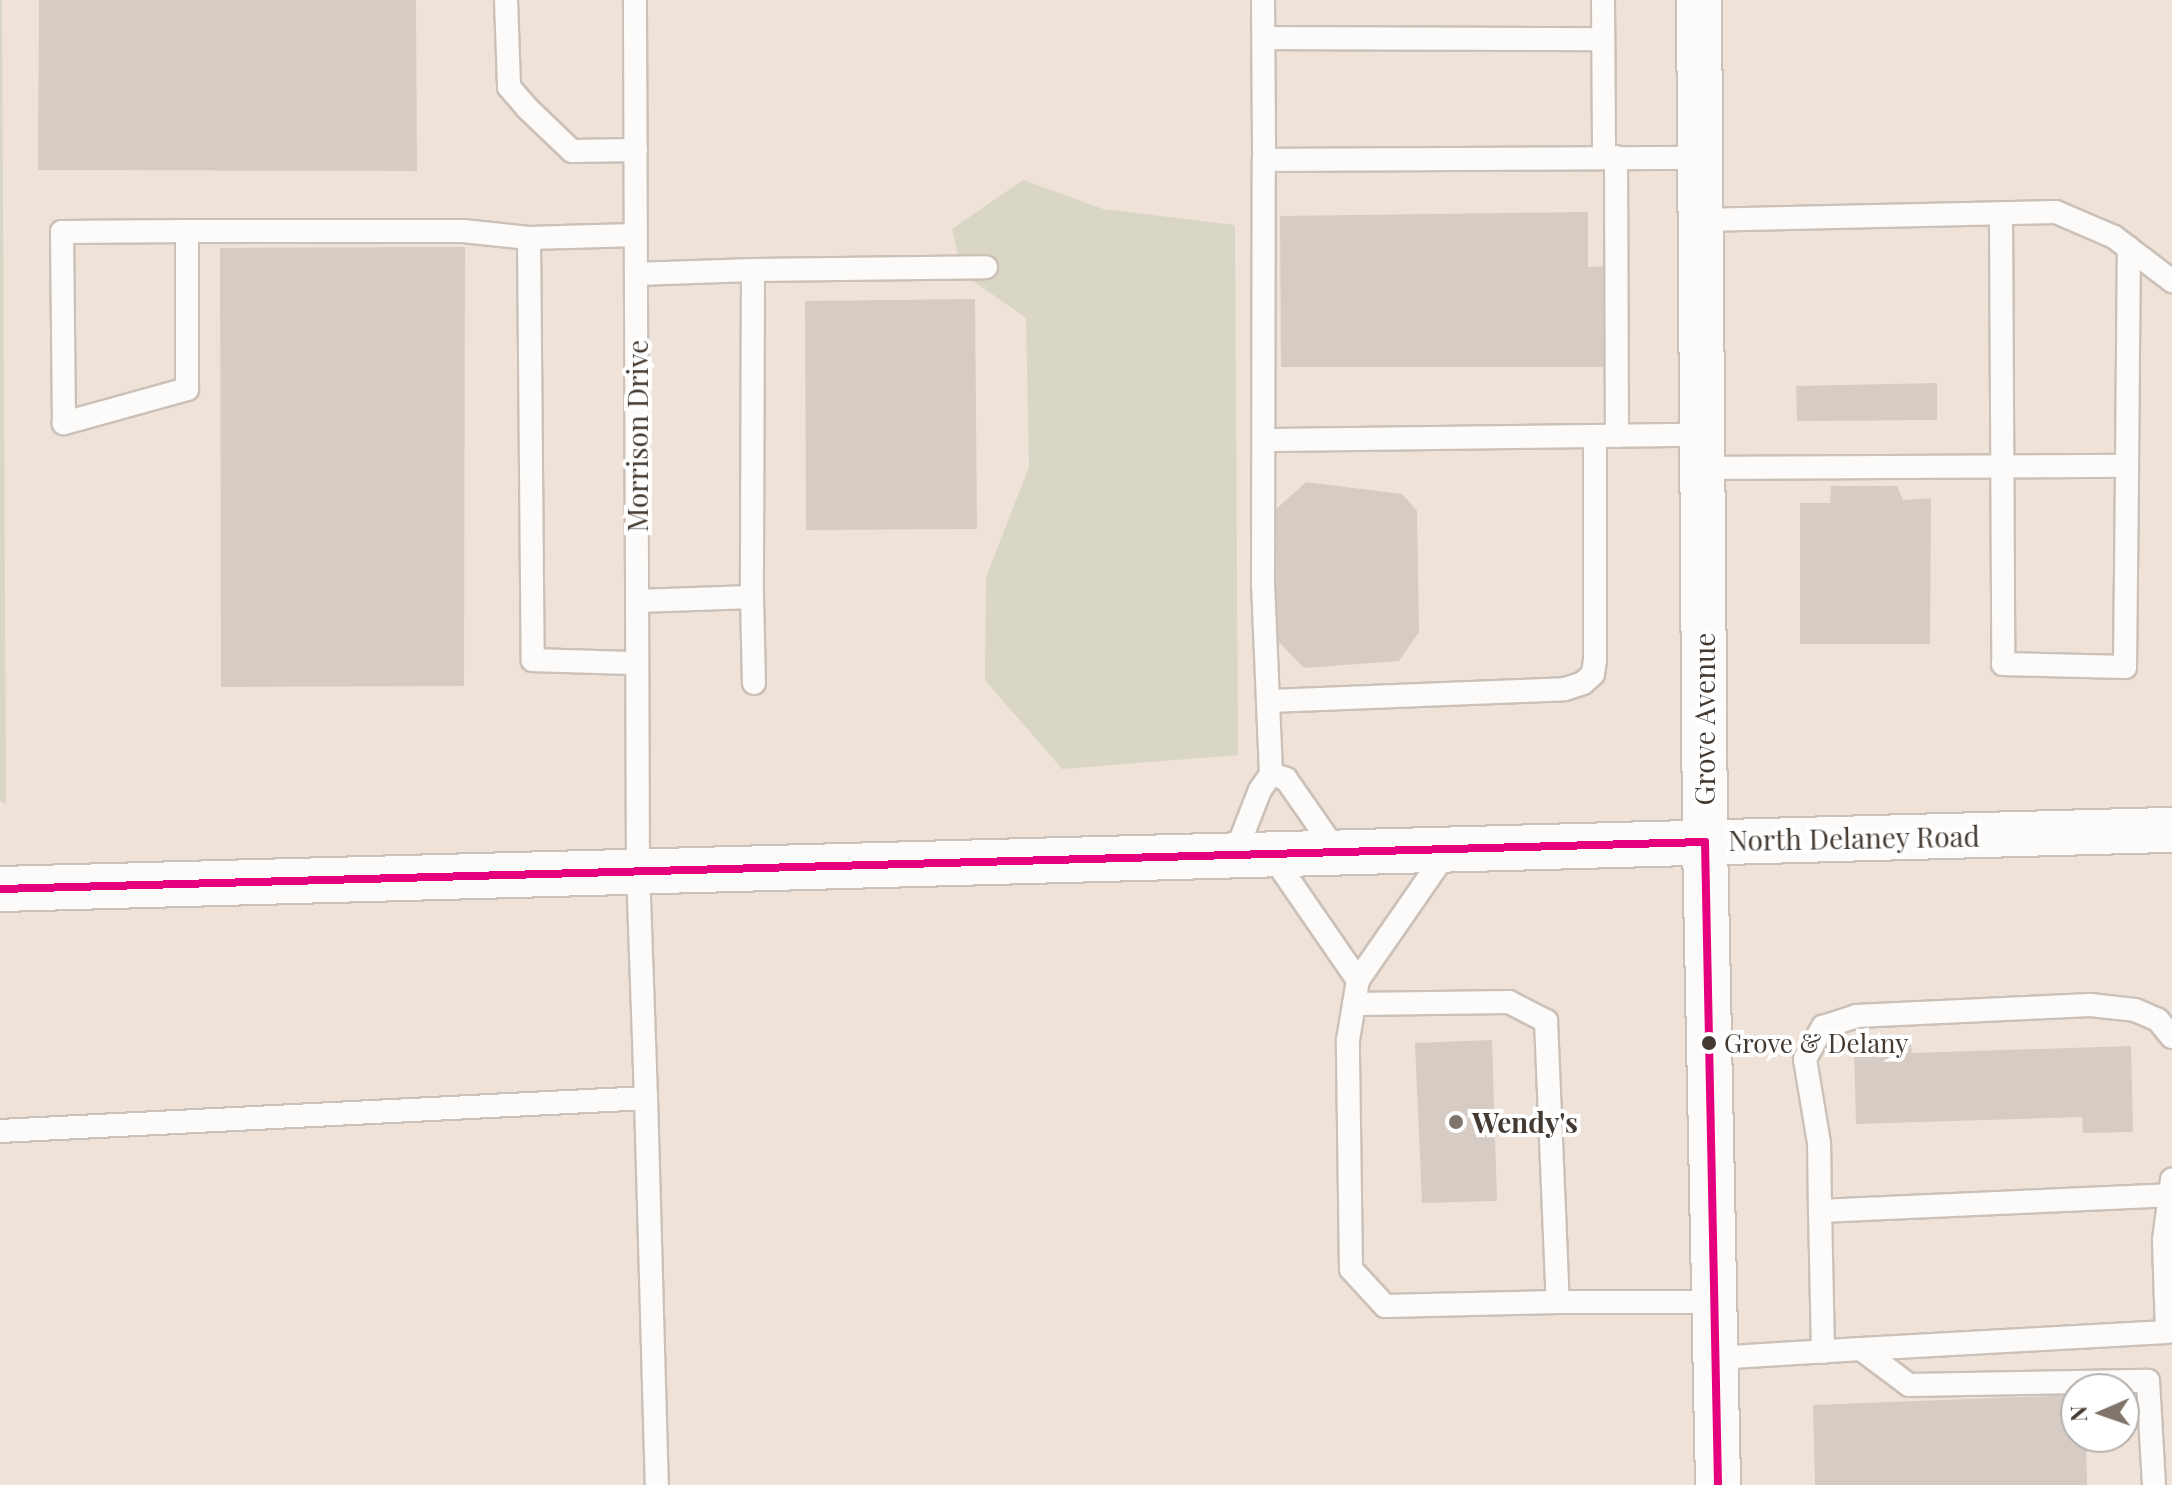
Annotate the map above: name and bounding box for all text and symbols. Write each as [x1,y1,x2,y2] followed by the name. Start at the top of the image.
[620,340,654,532] street label: Morrison Drive
[1687,632,1721,806] street label: Grove Avenue
[1728,819,1980,857] street label: North Delaney Road
[1724,1027,1908,1059] place label: Grove & Delany
[1701,1035,1717,1051] marker: Grove & Delany
[1472,1105,1578,1139] place label: Wendy's
[1447,1113,1465,1131] marker: Wendy's
[2060,1373,2140,1453] north arrow
[2063,1405,2093,1422] text: N

